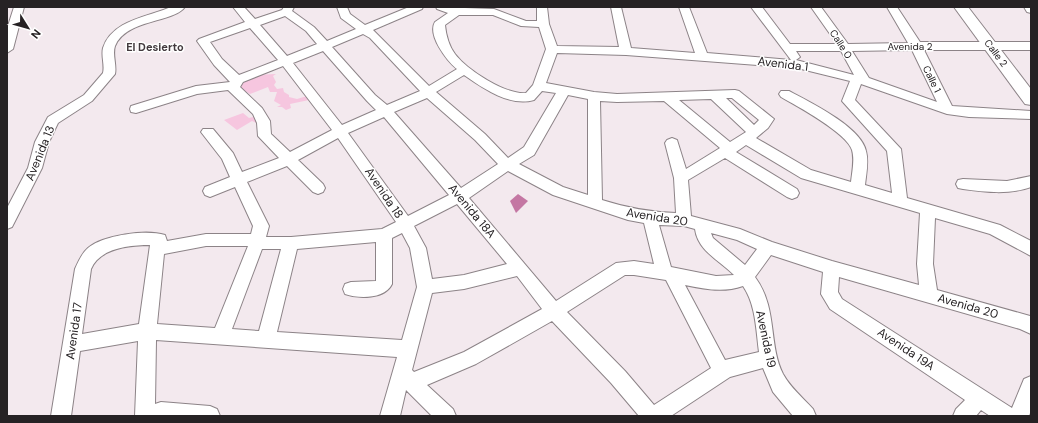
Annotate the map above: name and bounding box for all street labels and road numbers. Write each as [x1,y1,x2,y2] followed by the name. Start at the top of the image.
[827,27,855,61] street label: Calle 0
[981,37,1011,70] street label: Calle 2
[887,40,933,53] street label: Avenida 2
[757,53,809,75] street label: Avenida 1
[920,63,944,95] street label: Calle 1
[22,123,58,183] street label: Avenida 13
[361,164,407,222] street label: Avenida 18
[445,181,499,241] street label: Avenida 18A
[625,204,689,230] street label: Avenida 20
[936,290,1000,322] street label: Avenida 20
[62,301,86,361] street label: Avenida 17
[752,309,780,369] street label: Avenida 19
[874,324,938,374] street label: Avenida 19A

